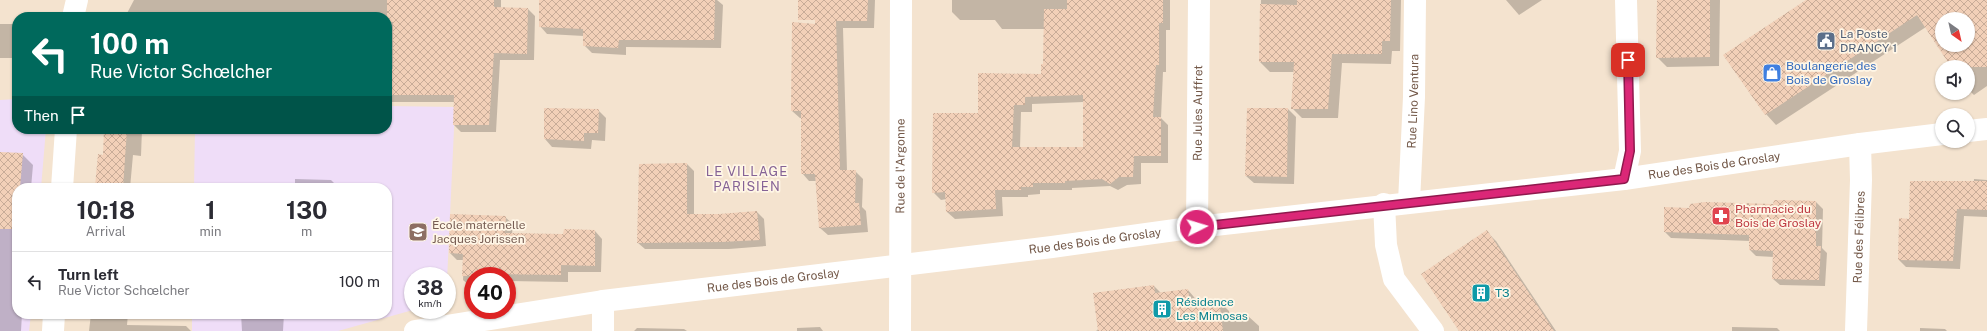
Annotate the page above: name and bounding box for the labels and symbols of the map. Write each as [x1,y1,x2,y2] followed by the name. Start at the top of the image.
[1935,12,1975,52] north arrow
[1840,27,1897,55] place label: La Poste DRANCY 1
[1815,30,1837,52] public building icon: La Poste DRANCY 1
[1611,43,1645,77] pin
[1405,54,1421,149] street label: Rue Lino Ventura
[1786,59,1876,87] place label: Boulangerie des Bois de Groslay
[1761,62,1783,84] shop icon: Boulangerie des Bois de Groslay
[1191,65,1205,161] street label: Rue Jules Auffret
[893,118,908,214] street label: Rue de l'Argonne
[1647,149,1782,182] street label: Rue des Bois de Groslay
[706,164,788,194] district label: LE VILLAGE PARISIEN
[1851,191,1868,283] street label: Rue des Félibres
[1735,202,1822,230] place label: Pharmacie du Bois de Groslay
[1710,205,1732,227] pharmacy icon: Pharmacie du Bois de Groslay
[1176,206,1218,248] position arrow
[432,218,526,246] place label: École maternelle Jacques Jorissen
[407,221,429,243] school or university icon: École maternelle Jacques Jorissen
[1028,225,1163,257] street label: Rue des Bois de Groslay
[706,266,841,295] street label: Rue des Bois de Groslay
[464,267,516,319] speed limit sign: 40
[1470,282,1492,304] building icon: T3
[1495,286,1510,300] place label: T3
[1176,295,1248,323] place label: Résidence Les Mimosas
[1151,298,1173,320] building icon: Résidence Les Mimosas

